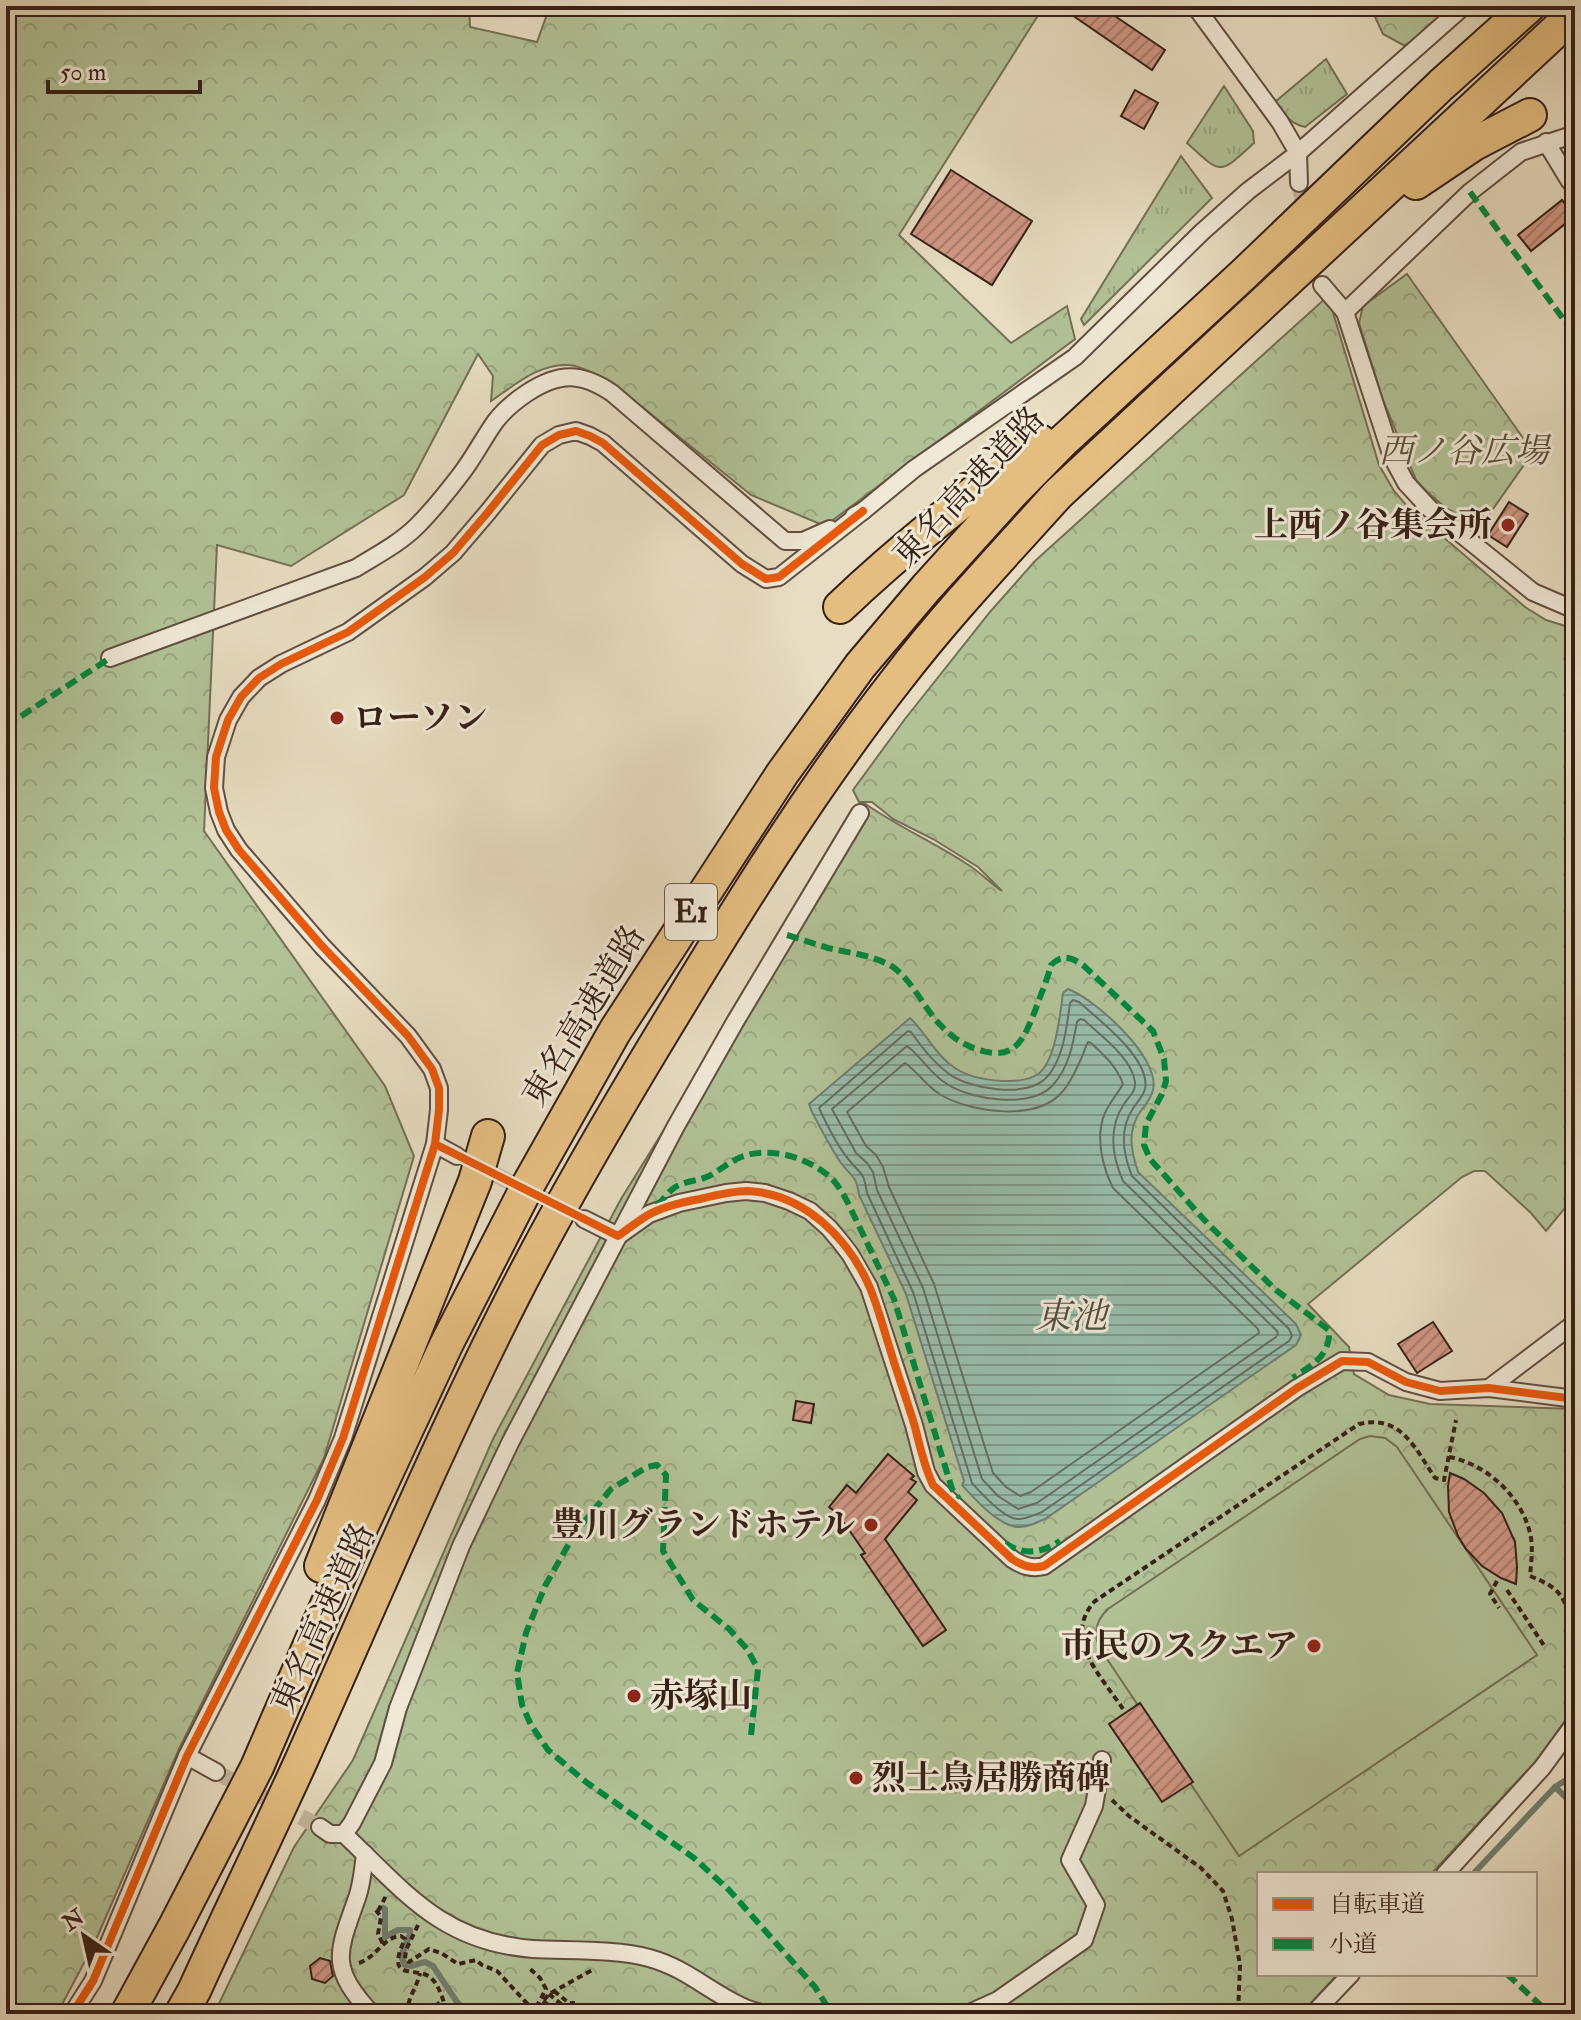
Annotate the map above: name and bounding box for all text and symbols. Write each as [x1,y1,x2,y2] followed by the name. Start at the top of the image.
[48,44,200,94] scale bar
[60,57,107,88] text: 50 m
[884,398,1054,576] street label: 東名高速道路
[1379,430,1552,473] park label: 西ノ谷広場
[1254,504,1492,547] place label: 上西ノ谷集会所
[1499,516,1517,534] marker: 上西ノ谷集会所
[353,697,488,740] place label: ローソン
[328,709,346,727] marker: ローソン
[665,884,717,940] road number: E1
[513,917,655,1115] street label: 東名高速道路
[1035,1294,1111,1339] water label: 東池
[551,1504,855,1547] place label: 豊川グランドホテル
[262,1516,384,1720] street label: 東名高速道路
[862,1516,880,1534] marker: 豊川グランドホテル
[1061,1625,1298,1668] place label: 市民のスクエア
[1305,1637,1323,1655] marker: 市民のスクエア
[650,1675,752,1718] place label: 赤塚山
[625,1687,643,1705] marker: 赤塚山
[872,1757,1110,1800] place label: 烈士鳥居勝商碑
[847,1769,865,1787] marker: 烈士鳥居勝商碑
[1257,1872,1537,1976] legend
[1329,1889,1425,1920] text: 自転車道
[44,1896,124,1976] north arrow
[57,1903,90,1938] text: N
[1329,1929,1377,1960] text: 小道

